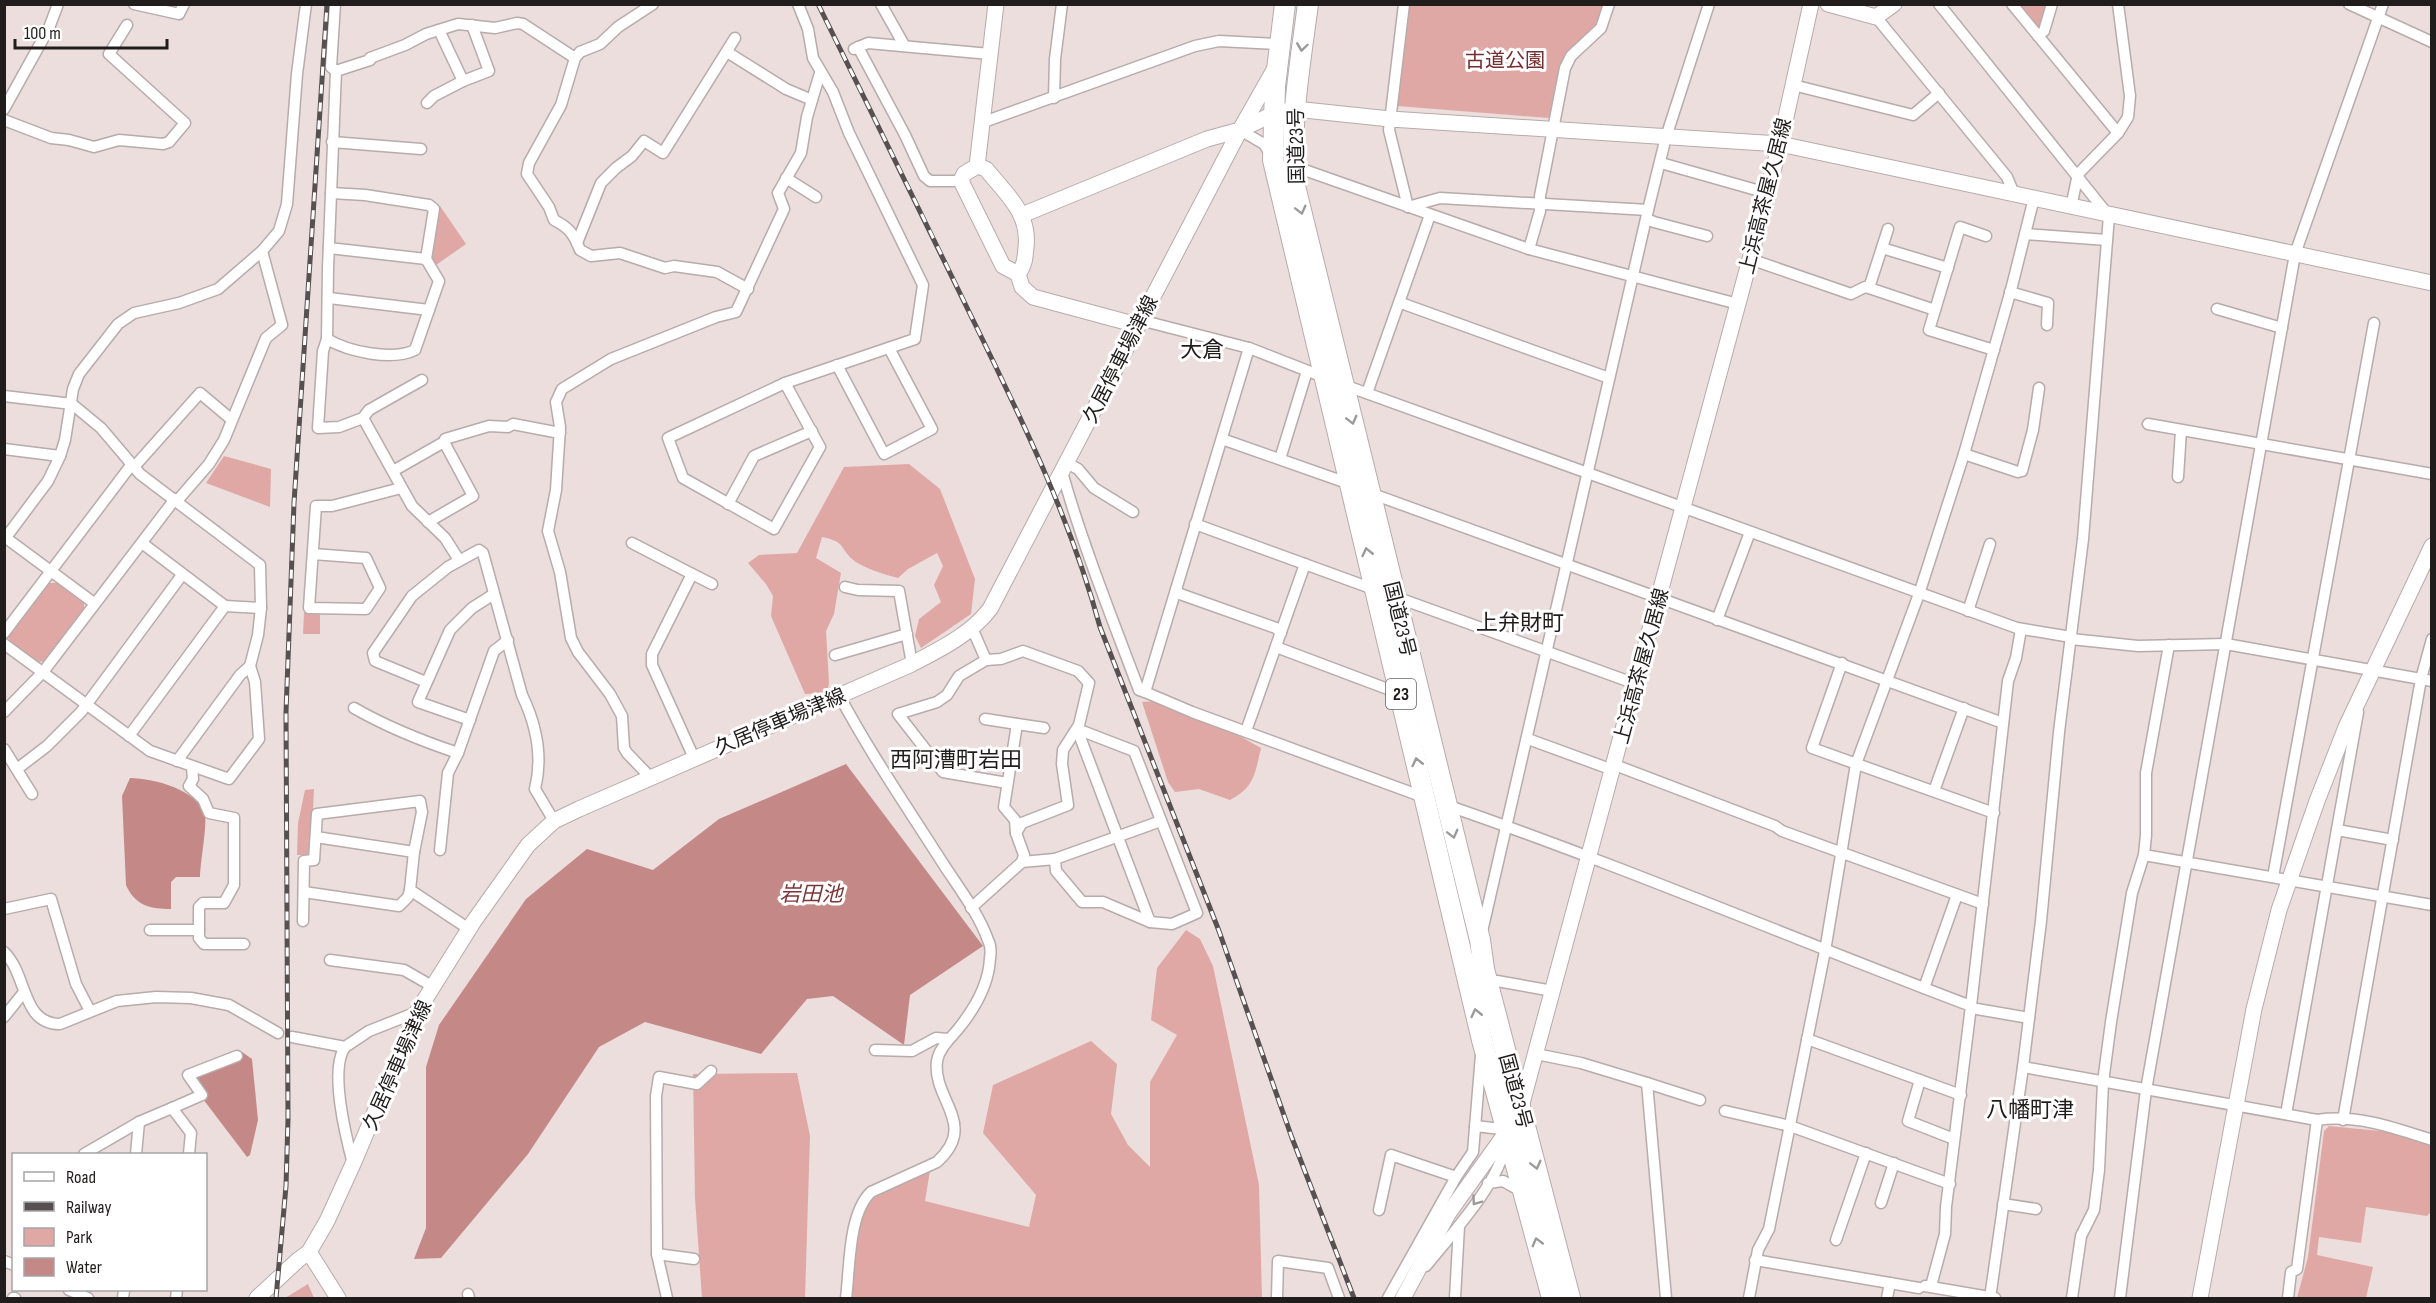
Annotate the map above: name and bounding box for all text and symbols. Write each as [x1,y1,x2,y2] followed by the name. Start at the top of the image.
[15,12,166,50] scale bar
[24,23,61,44] text: 100 m
[1297,42,1309,52] one-way arrow
[1465,49,1545,73] park label: 古道公園
[1284,107,1310,185] street label: 国道23号
[1735,116,1797,277] street label: 上浜高茶屋久居線
[1293,205,1306,215] one-way arrow
[1078,292,1163,427] street label: 久居停車場津線
[1180,337,1224,364] district label: 大倉
[1345,415,1358,425] one-way arrow
[1361,547,1374,557] one-way arrow
[1378,579,1420,659] street label: 国道23号
[1610,586,1674,747] street label: 上浜高茶屋久居線
[1476,610,1564,637] district label: 上弁財町
[1386,679,1416,709] road number: 23
[711,684,850,760] street label: 久居停車場津線
[890,747,1022,774] district label: 西阿漕町岩田
[1411,757,1424,767] one-way arrow
[1446,828,1458,838] one-way arrow
[780,882,844,907] water label: 岩田池
[358,997,437,1134] street label: 久居停車場津線
[1470,1008,1483,1018] one-way arrow
[1494,1051,1537,1131] street label: 国道23号
[1986,1097,2074,1124] district label: 八幡町津
[12,1153,207,1291] legend
[1528,1160,1541,1170] one-way arrow
[66,1167,96,1188] text: Road
[1472,1194,1483,1205] one-way arrow
[66,1197,111,1218] text: Railway
[66,1227,92,1248] text: Park
[1532,1237,1544,1248] one-way arrow
[66,1257,102,1278] text: Water

